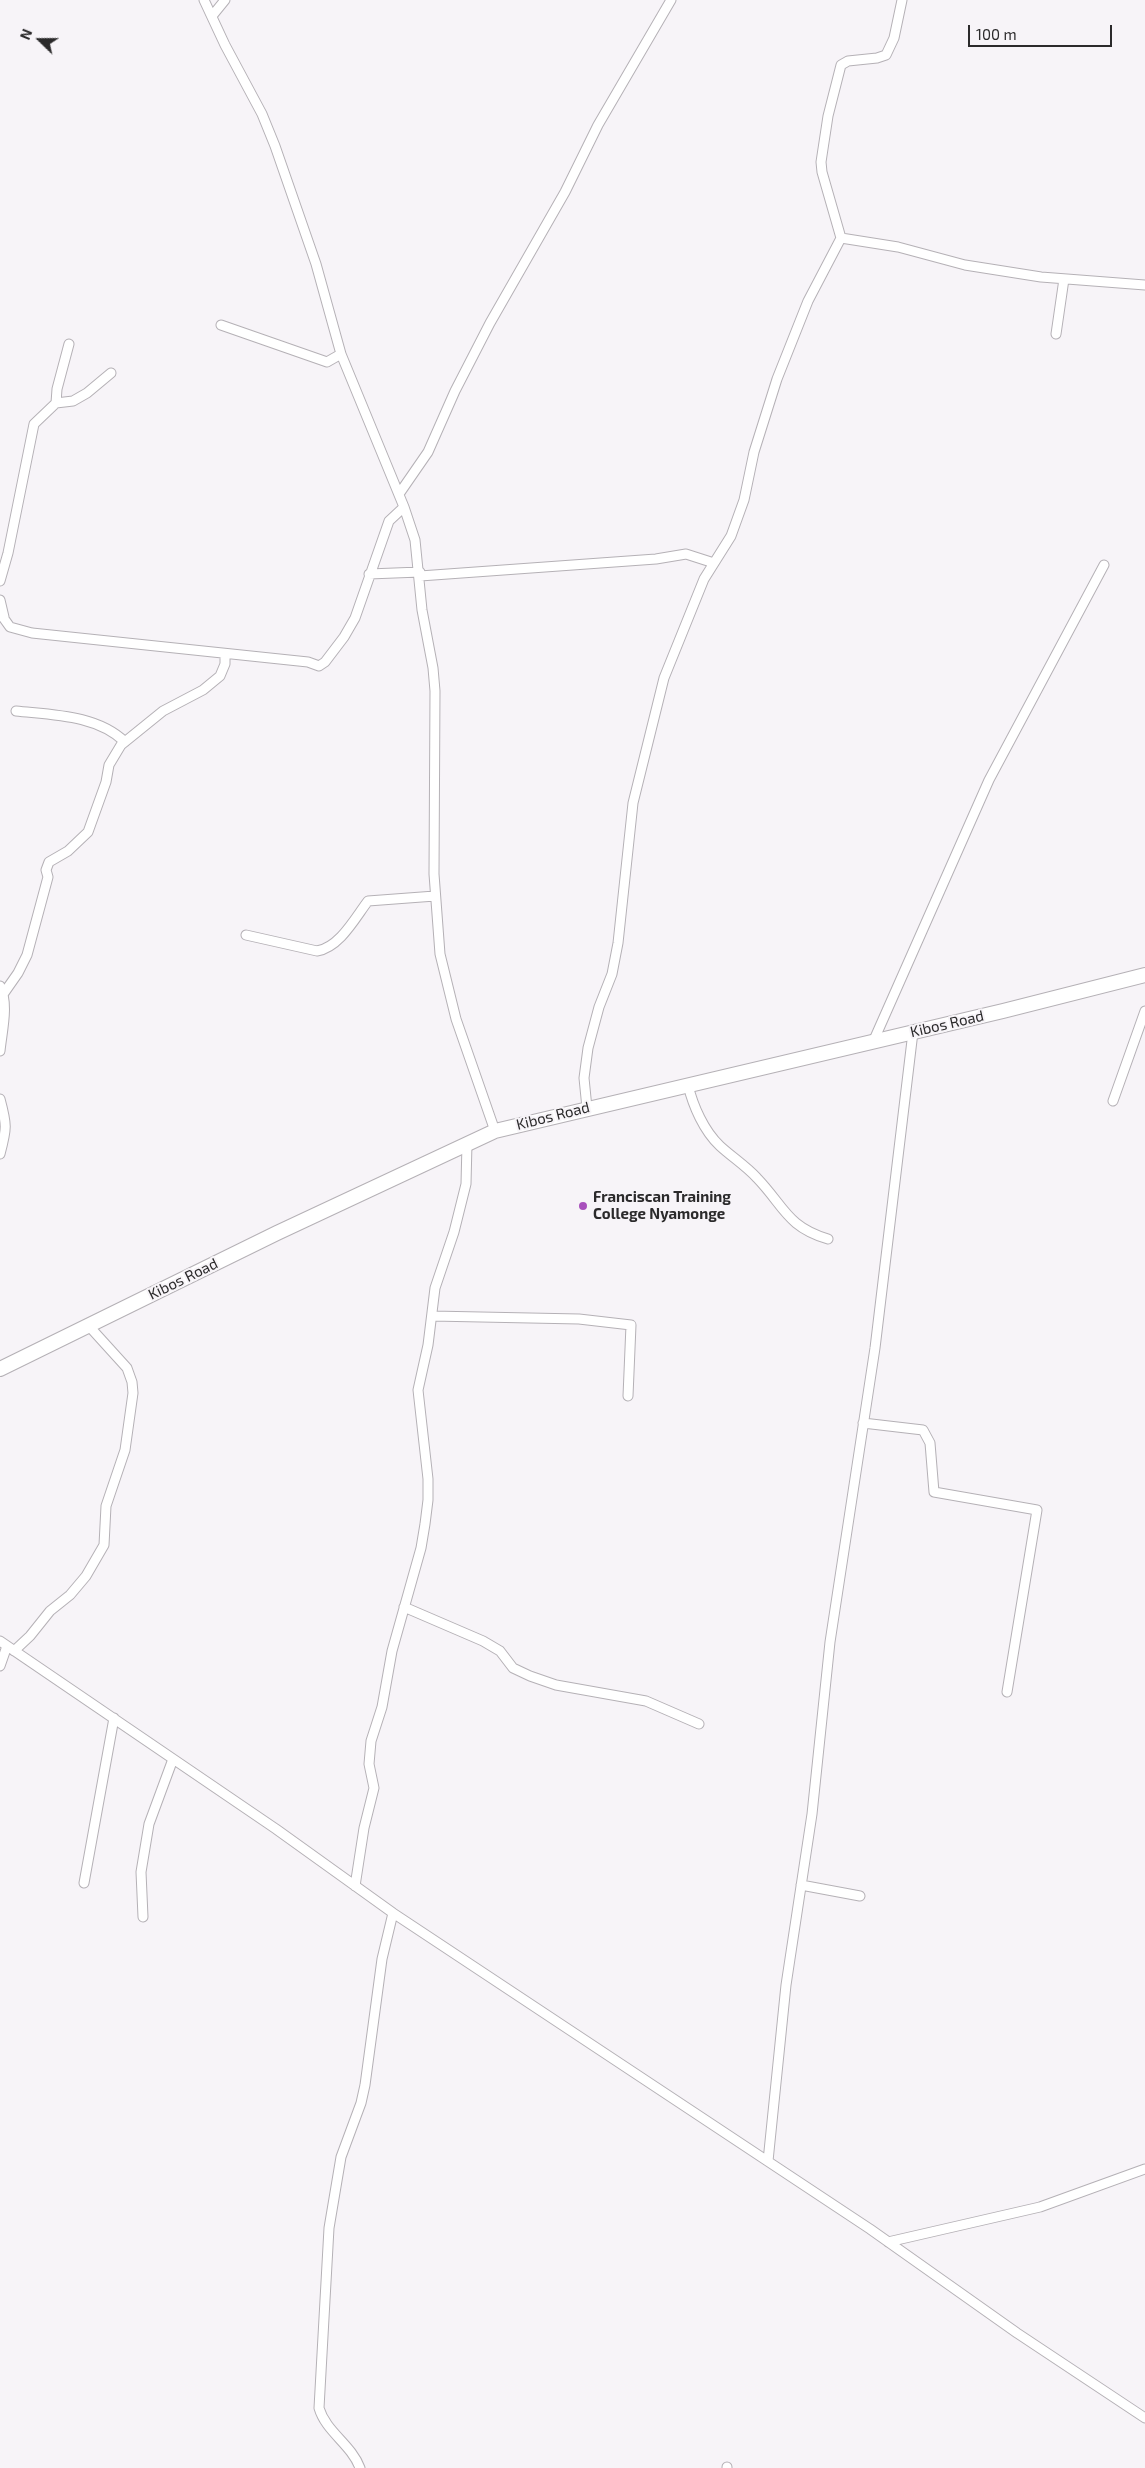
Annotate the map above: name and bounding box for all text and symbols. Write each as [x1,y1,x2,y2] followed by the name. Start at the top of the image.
[15,15,65,65] north arrow
[970,15,1114,47] scale bar
[976,25,1017,43] text: 100 m
[16,26,35,42] text: N
[908,1007,986,1041] street label: Kibos Road
[514,1098,592,1134] street label: Kibos Road
[593,1188,731,1223] place label: Franciscan Training College Nyamonge
[577,1200,589,1212] marker: Franciscan Training College Nyamonge
[145,1254,221,1304] street label: Kibos Road

